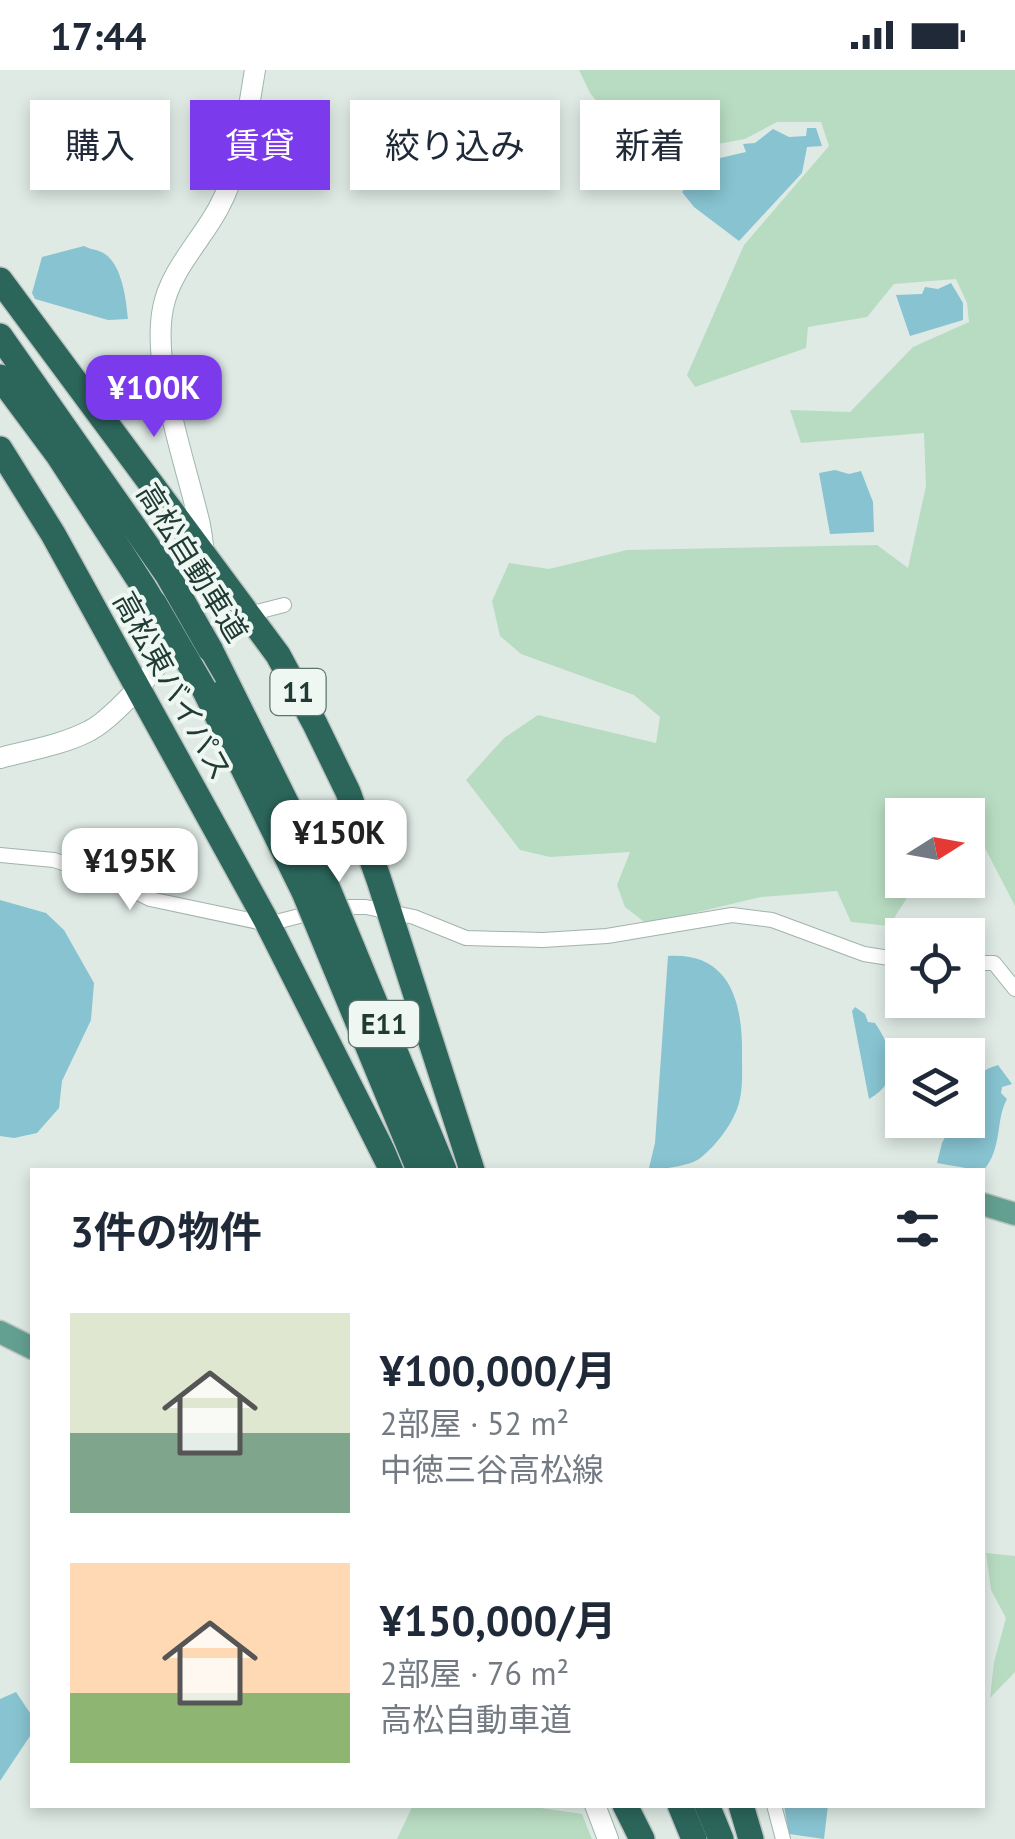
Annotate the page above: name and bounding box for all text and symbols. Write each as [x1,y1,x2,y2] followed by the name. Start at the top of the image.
[50,11,146,60] text: 17:44
[30,100,170,190] chip: 購入
[190,100,330,190] chip: 賃貸
[350,100,560,190] chip: 絞り込み
[580,100,720,190] chip: 新着
[84,355,224,440] pin: ¥100K
[108,366,200,408] text: ¥100K
[129,476,258,649] street label: 高松自動車道
[105,584,241,786] street label: 高松東バイパス
[270,669,326,715] road number: 11
[885,798,985,898] north arrow
[885,798,985,1138] map controls
[269,800,409,885] pin: ¥150K
[293,811,385,853] text: ¥150K
[60,828,200,913] pin: ¥195K
[84,839,176,881] text: ¥195K
[885,918,985,1018] button: locate
[349,1001,419,1047] road number: E11
[885,1038,985,1138] button: layers
[890,1201,945,1256] icon: filters
[70,1204,262,1259] text: 3件の物件
[380,1343,616,1398] text: ¥100,000/月
[150,1353,270,1473] icon: home
[380,1402,569,1444] text: 2部屋 · 52 m²
[380,1448,604,1490] text: 中徳三谷高松線
[380,1593,616,1648] text: ¥150,000/月
[150,1603,270,1723] icon: home
[380,1652,569,1694] text: 2部屋 · 76 m²
[380,1698,572,1740] text: 高松自動車道

